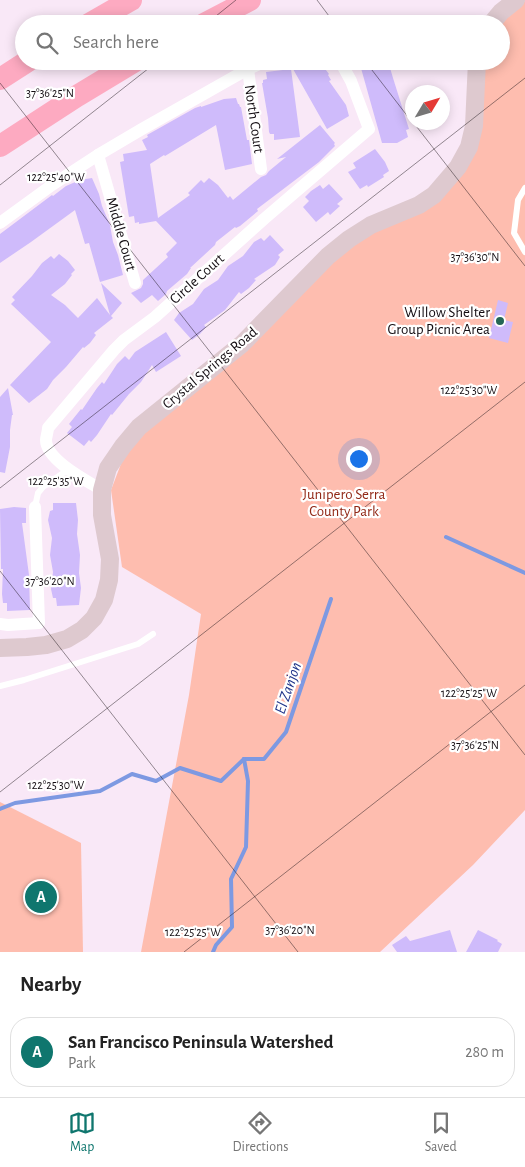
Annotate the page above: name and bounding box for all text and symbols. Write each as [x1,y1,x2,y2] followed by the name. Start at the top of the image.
[15,15,510,70] search box
[33,29,61,57] icon: search
[73,33,159,52] text: Search here
[242,84,266,154] street label: North Court
[405,85,450,130] north arrow
[26,87,74,99] text: 37°36'25"N
[27,171,85,183] text: 122°25'40"W
[103,195,139,273] street label: Middle Court
[167,251,227,307] street label: Circle Court
[451,251,499,263] text: 37°36'30"N
[387,305,490,337] place label: Willow Shelter Group Picnic Area
[494,315,506,327] marker: Willow Shelter Group Picnic Area
[160,324,260,412] street label: Crystal Springs Road
[441,384,498,396] text: 122°25'30"W
[346,446,372,472] your location
[28,475,84,487] text: 122°25'35"W
[303,487,385,519] park label: Junipero Serra County Park
[25,575,75,587] text: 37°36'20"N
[272,660,305,716] water label: El Zanjon
[441,687,497,699] text: 122°25'25"W
[451,739,499,751] text: 37°36'25"N
[28,779,85,791] text: 122°25'30"W
[25,878,57,916] pin: A
[265,924,315,936] text: 37°36'20"N
[165,926,221,938] text: 122°25'25"W
[20,974,81,995] text: Nearby
[68,1033,334,1052] text: San Francisco Peninsula Watershed
[32,1044,42,1060] text: A
[465,1044,504,1060] text: 280 m
[68,1055,96,1071] text: Park
[68,1109,96,1156] tab: Map
[233,1109,288,1156] tab: Directions
[425,1109,457,1156] tab: Saved

